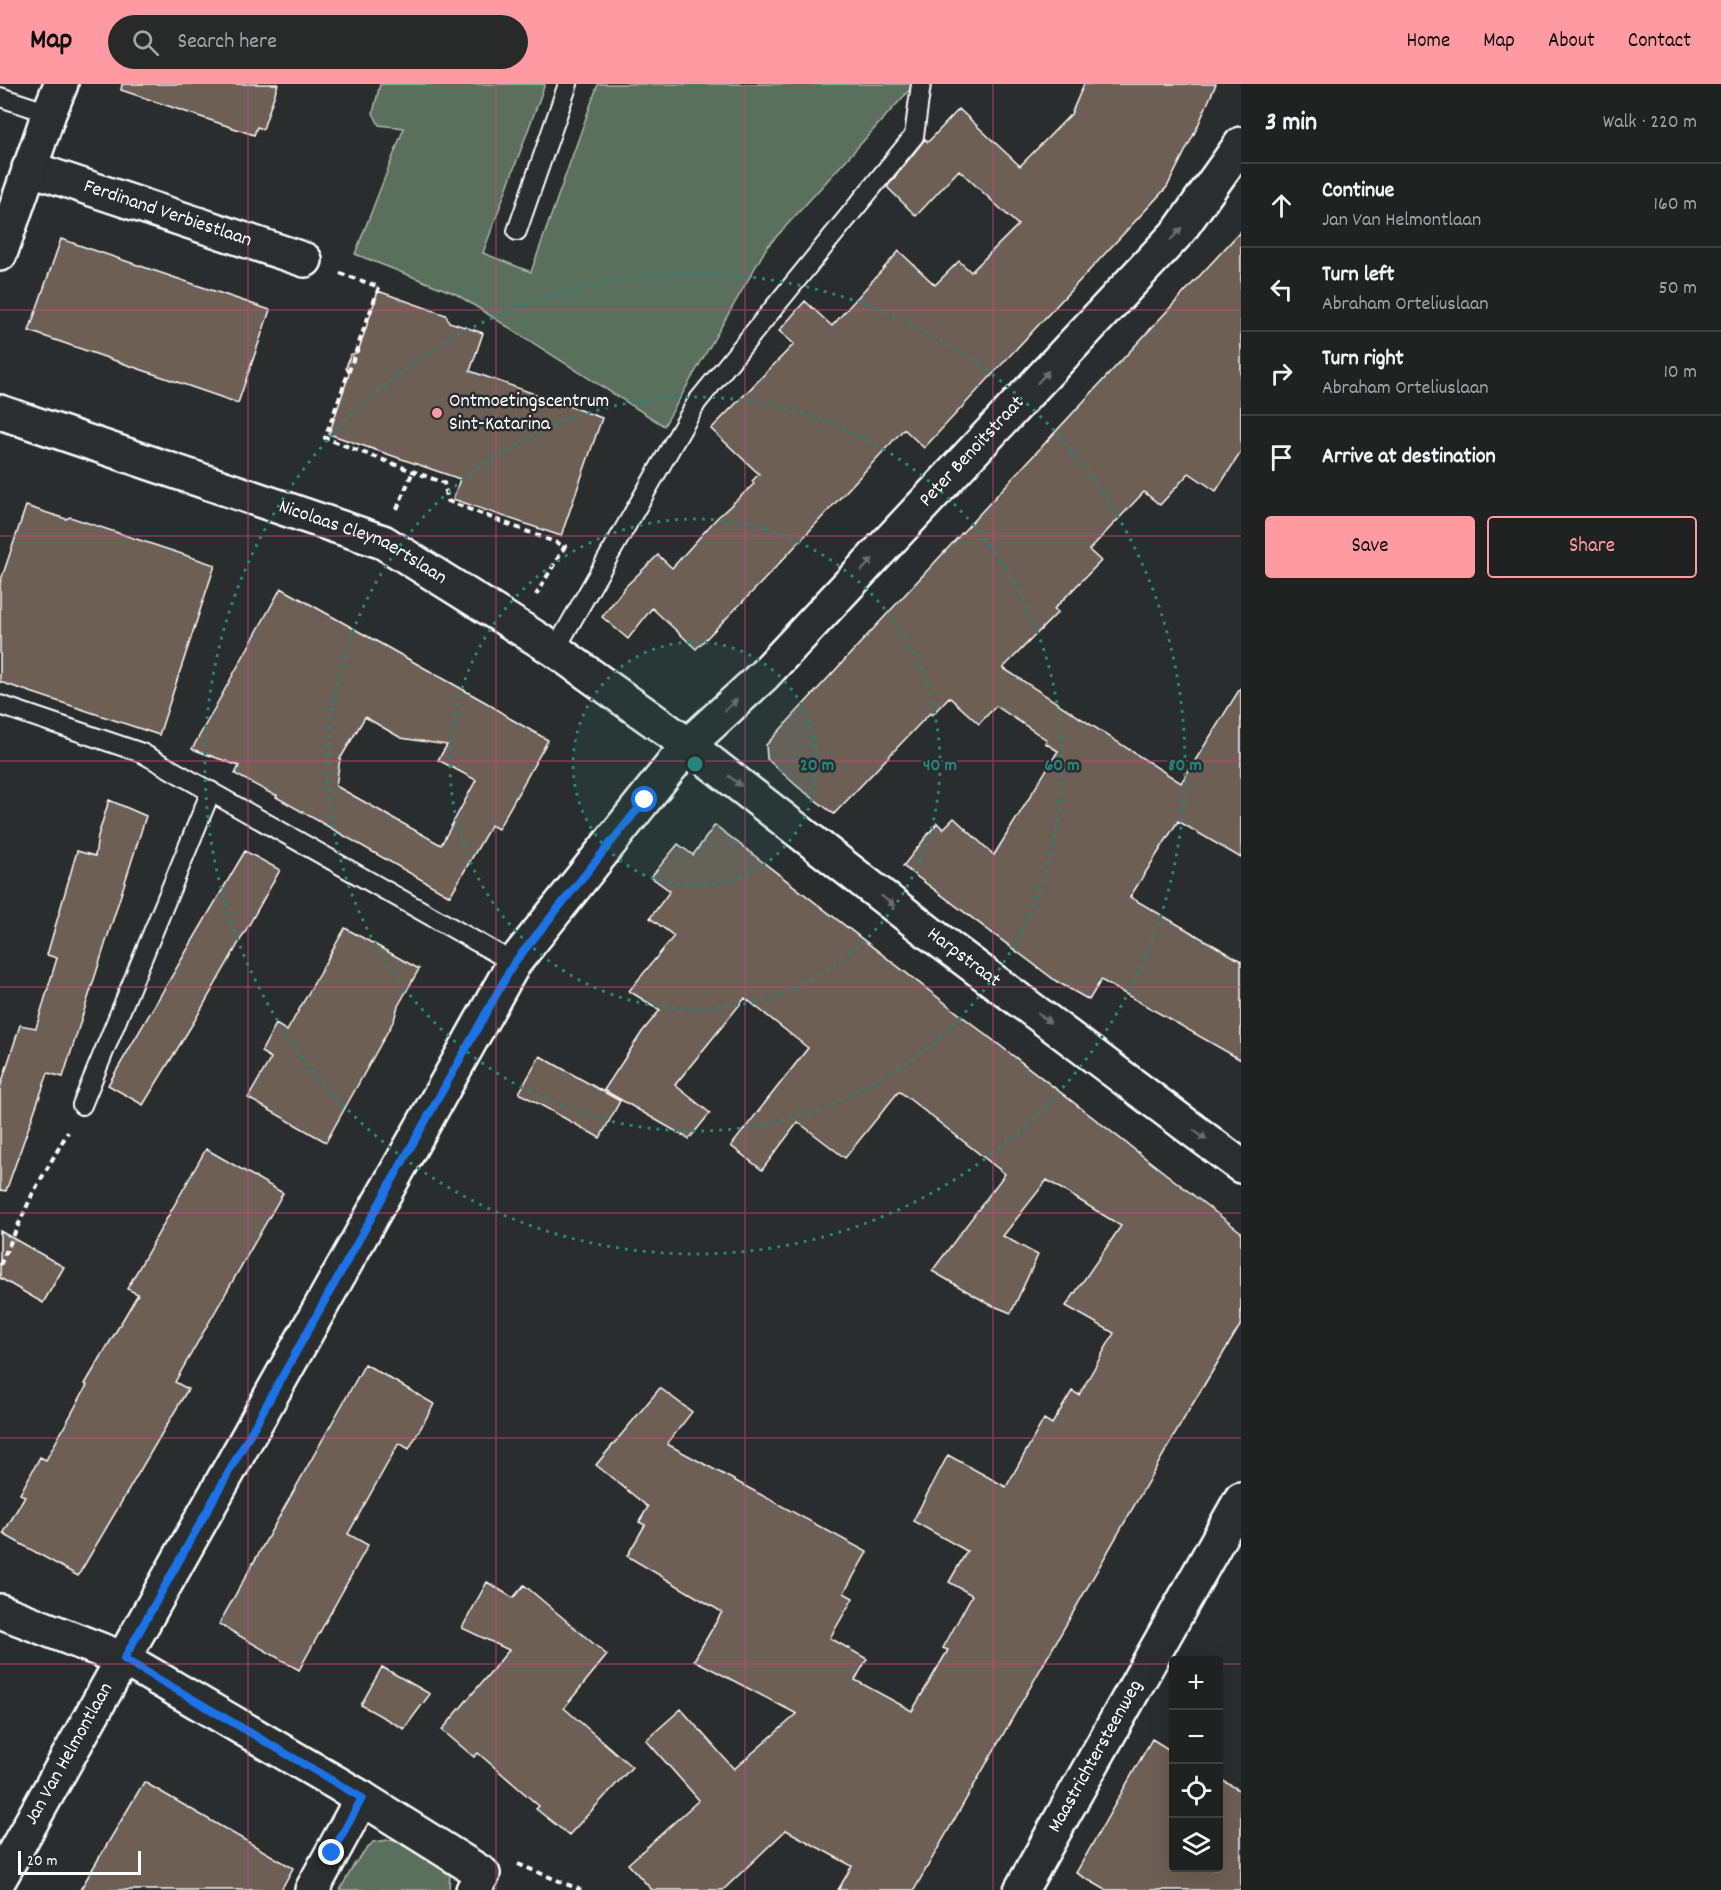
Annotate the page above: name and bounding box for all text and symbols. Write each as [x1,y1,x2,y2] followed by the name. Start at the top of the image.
[108,15,528,69] search box
[30,22,72,62] text: Map
[129,26,162,59] icon: search
[177,27,277,58] text: Search here
[1406,27,1450,57] text: Home
[1483,27,1515,57] text: Map
[1548,27,1595,57] text: About
[1628,27,1691,57] text: Contact
[1265,105,1317,142] text: 3 min
[1603,109,1697,137] text: Walk · 220 m
[80,173,255,255] street label: Ferdinand Verbiestlaan
[1322,176,1394,207] text: Continue
[1265,189,1298,222] icon: ahead
[1654,191,1697,219] text: 160 m
[1322,207,1481,235] text: Jan Van Helmontlaan
[1169,227,1182,242] one-way arrow
[1322,260,1394,291] text: Turn left
[1265,273,1298,306] icon: left
[1659,275,1697,303] text: 50 m
[1322,291,1489,319] text: Abraham Orteliuslaan
[1322,344,1404,375] text: Turn right
[1265,357,1298,390] icon: right
[1663,359,1697,387] text: 10 m
[1036,369,1050,384] one-way arrow
[1322,375,1489,403] text: Abraham Orteliuslaan
[449,388,609,439] place label: Ontmoetingscentrum Sint-Katarina
[913,390,1032,514] street label: Peter Benoitstraat
[430,406,444,420] marker: Ontmoetingscentrum Sint-Katarina
[1265,441,1298,474] icon: arrive
[1322,442,1496,473] text: Arrive at destination
[275,494,452,592] street label: Nicolaas Cleynaertslaan
[1265,516,1475,578] button: Save
[1487,516,1697,578] button: Share
[860,558,873,573] one-way arrow
[724,698,739,712] one-way arrow
[685,754,705,774] centre of rings
[800,754,834,779] text: 20 m
[923,754,957,779] text: 40 m
[1044,754,1080,779] text: 60 m
[1168,754,1202,779] text: 80 m
[727,774,742,786] one-way arrow
[631,786,657,812] route start
[881,894,896,906] one-way arrow
[920,921,1006,995] street label: Harpstraat
[1036,1012,1051,1024] one-way arrow
[1192,1129,1207,1141] one-way arrow
[1169,1656,1223,1872] map controls
[1169,1656,1223,1710] button: +
[1042,1675,1150,1838] street label: Maastrichtersteenweg
[18,1678,121,1830] street label: Jan Van Helmontlaan
[1169,1710,1223,1764] button: −
[1169,1764,1223,1818] button: locate
[1169,1818,1223,1872] button: layers
[318,1839,344,1865] route end
[18,1848,141,1876] scale bar
[27,1850,57,1873] text: 20 m

